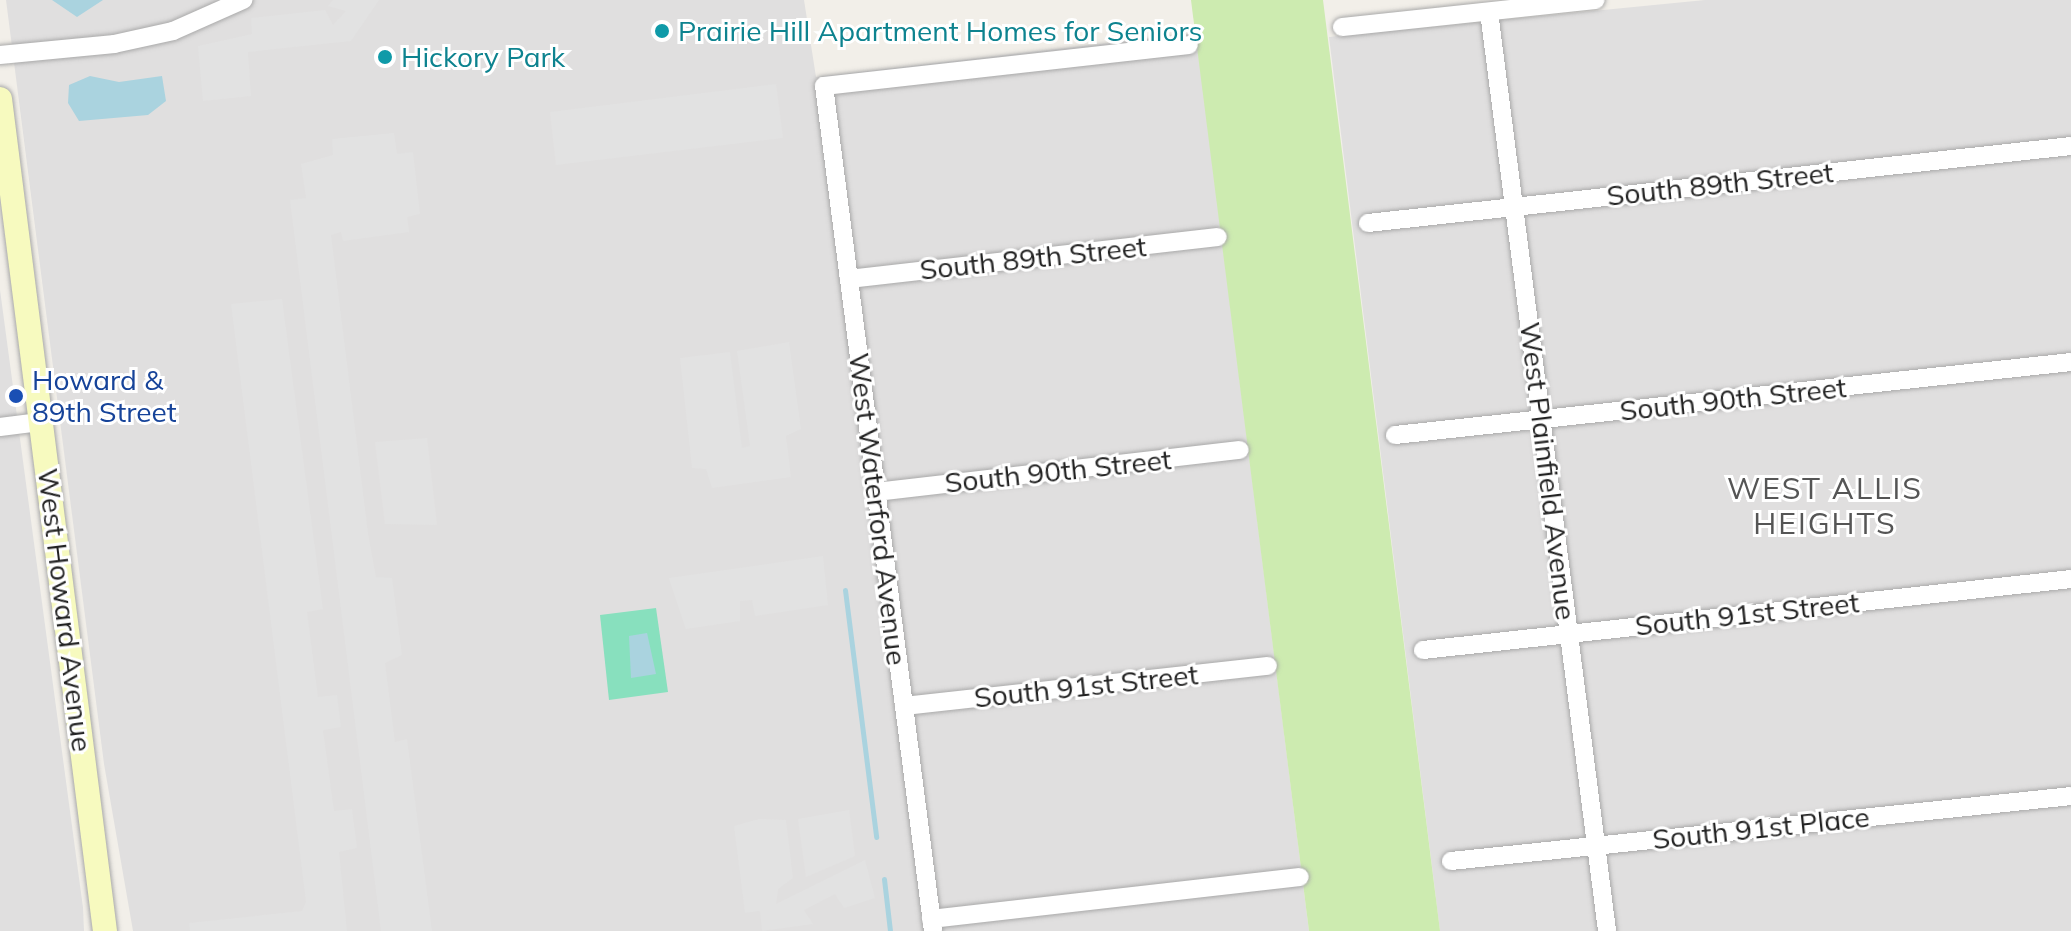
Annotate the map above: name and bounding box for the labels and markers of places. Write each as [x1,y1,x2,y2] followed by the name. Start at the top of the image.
[678,14,1202,48] place label: Prairie Hill Apartment Homes for Seniors
[653,22,671,40] marker: Prairie Hill Apartment Homes for Seniors
[401,40,565,74] place label: Hickory Park
[376,48,394,66] marker: Hickory Park
[32,363,177,429] place label: Howard & 89th Street
[7,387,25,405] marker: Howard & 89th Street

